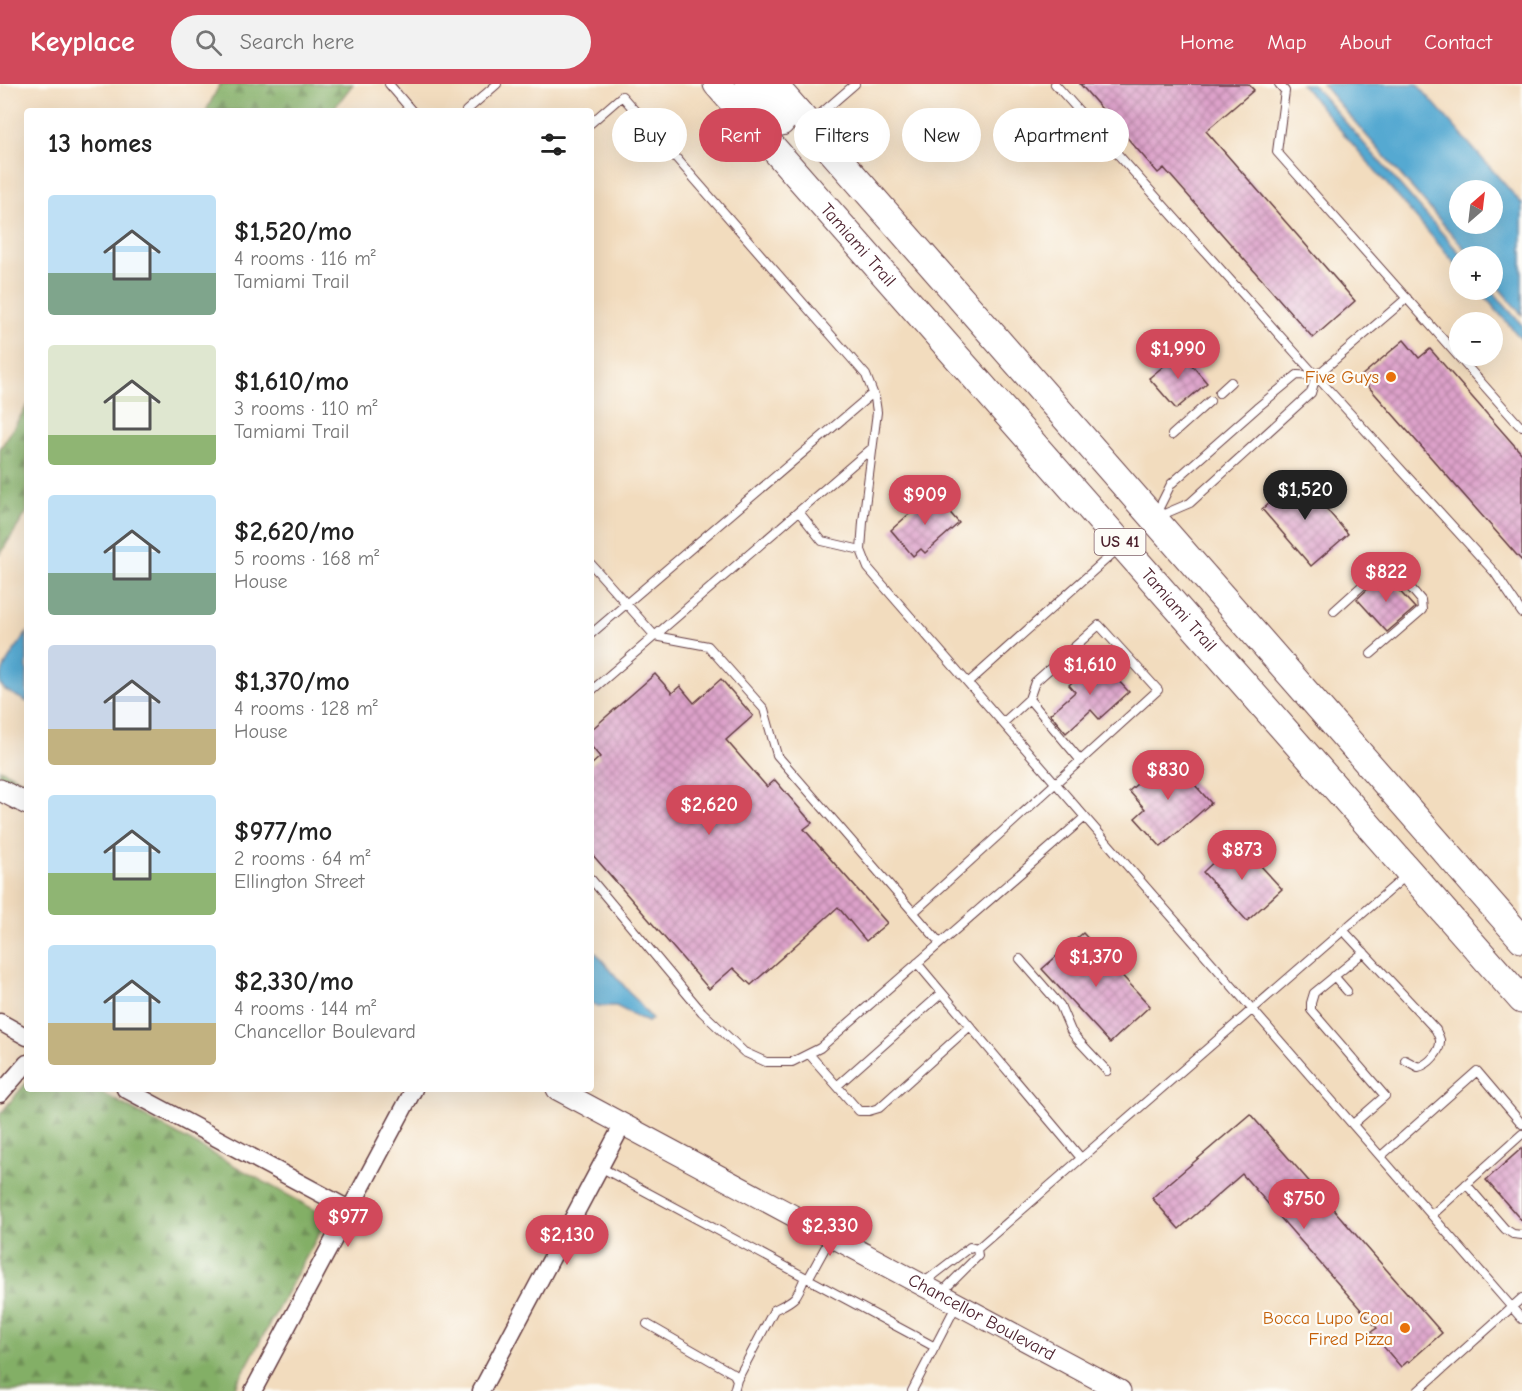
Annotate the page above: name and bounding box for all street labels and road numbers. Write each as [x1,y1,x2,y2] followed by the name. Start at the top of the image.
[816,199,900,291] street label: Tamiami Trail
[1094,529,1146,555] road number: US 41
[1137,564,1221,656] street label: Tamiami Trail
[905,1269,1059,1365] street label: Chancellor Boulevard

